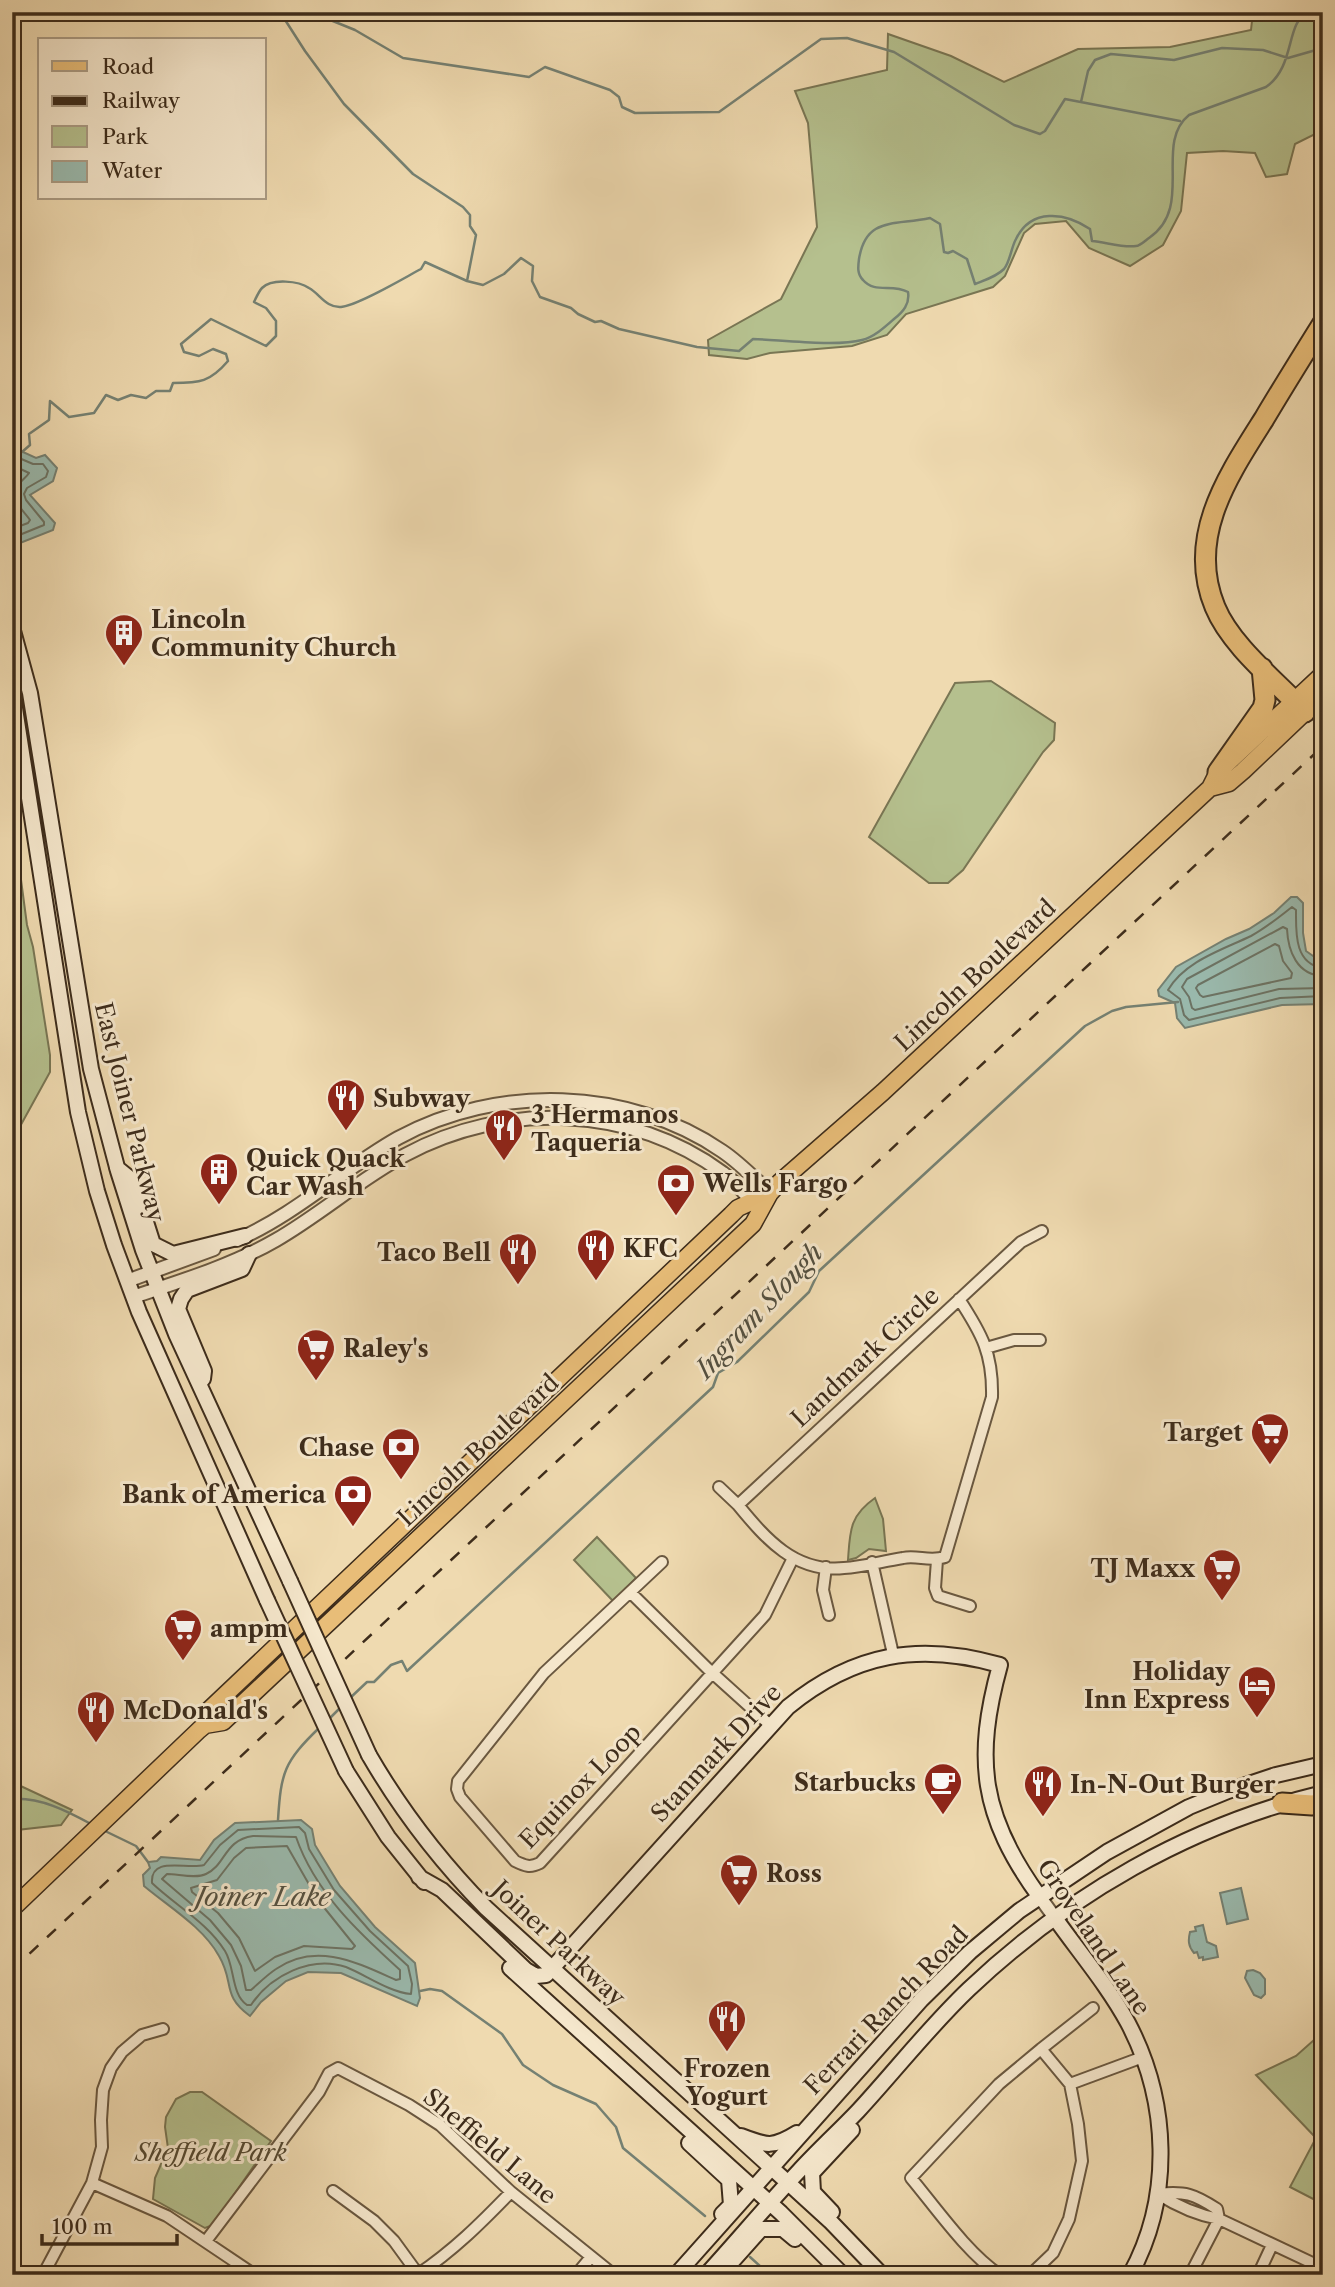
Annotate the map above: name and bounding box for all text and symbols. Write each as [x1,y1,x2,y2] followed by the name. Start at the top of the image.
[38,38,266,200] legend
[102,54,154,79] text: Road
[102,88,180,113] text: Railway
[102,124,148,149] text: Park
[101,158,162,183] text: Water
[151,605,397,662] place label: Lincoln Community Church
[103,612,145,667] building icon: Lincoln Community Church
[888,893,1062,1057] street label: Lincoln Boulevard
[89,999,171,1225] street label: East Joiner Parkway
[325,1077,367,1132] restaurant icon: Subway
[373,1084,471,1113] place label: Subway
[531,1100,679,1157] place label: 3 Hermanos Taqueria
[483,1107,525,1162] restaurant icon: 3 Hermanos Taqueria
[246,1144,406,1201] place label: Quick Quack Car Wash
[198,1151,240,1206] building icon: Quick Quack Car Wash
[655,1162,697,1217] bank icon: Wells Fargo
[702,1169,848,1198] place label: Wells Fargo
[575,1227,617,1282] restaurant icon: KFC
[497,1231,539,1286] restaurant icon: Taco Bell
[623,1234,678,1263] place label: KFC
[687,1237,830,1386] water label: Ingram Slough
[377,1238,491,1267] place label: Taco Bell
[785,1281,945,1433] street label: Landmark Circle
[295,1327,337,1382] supermarket icon: Raley's
[343,1334,429,1363] place label: Raley's
[391,1368,565,1532] street label: Lincoln Boulevard
[1249,1411,1291,1466] supermarket icon: Target
[1163,1418,1243,1447] place label: Target
[380,1426,422,1481] bank icon: Chase
[299,1433,374,1462] place label: Chase
[332,1473,374,1528] bank icon: Bank of America
[122,1480,327,1509] place label: Bank of America
[1201,1547,1243,1602] supermarket icon: TJ Maxx
[1090,1554,1195,1583] place label: TJ Maxx
[162,1607,204,1662] supermarket icon: ampm
[210,1614,288,1643] place label: ampm
[1084,1657,1231,1714] place label: Holiday Inn Express
[1236,1664,1278,1719] hotel icon: Holiday Inn Express
[645,1678,787,1828] street label: Stanmark Drive
[75,1689,117,1744] restaurant icon: McDonald's
[123,1696,268,1725] place label: McDonald's
[513,1718,647,1854] street label: Equinox Loop
[922,1761,964,1816] cafe icon: Starbucks
[1022,1763,1064,1818] restaurant icon: In-N-Out Burger
[794,1768,916,1797] place label: Starbucks
[1070,1770,1276,1799] place label: In-N-Out Burger
[718,1852,760,1907] supermarket icon: Ross
[1031,1854,1157,2020] street label: Groveland Lane
[766,1859,822,1888] place label: Ross
[484,1871,632,2012] street label: Joiner Parkway
[188,1881,332,1913] water label: Joiner Lake
[798,1919,974,2100] street label: Ferrari Ranch Road
[706,1998,748,2053] restaurant icon: Frozen Yogurt
[683,2054,771,2111] place label: Frozen Yogurt
[418,2082,562,2210] street label: Sheffield Lane
[133,2138,287,2167] park label: Sheffield Park
[42,2203,177,2247] scale bar
[52,2214,113,2239] text: 100 m

